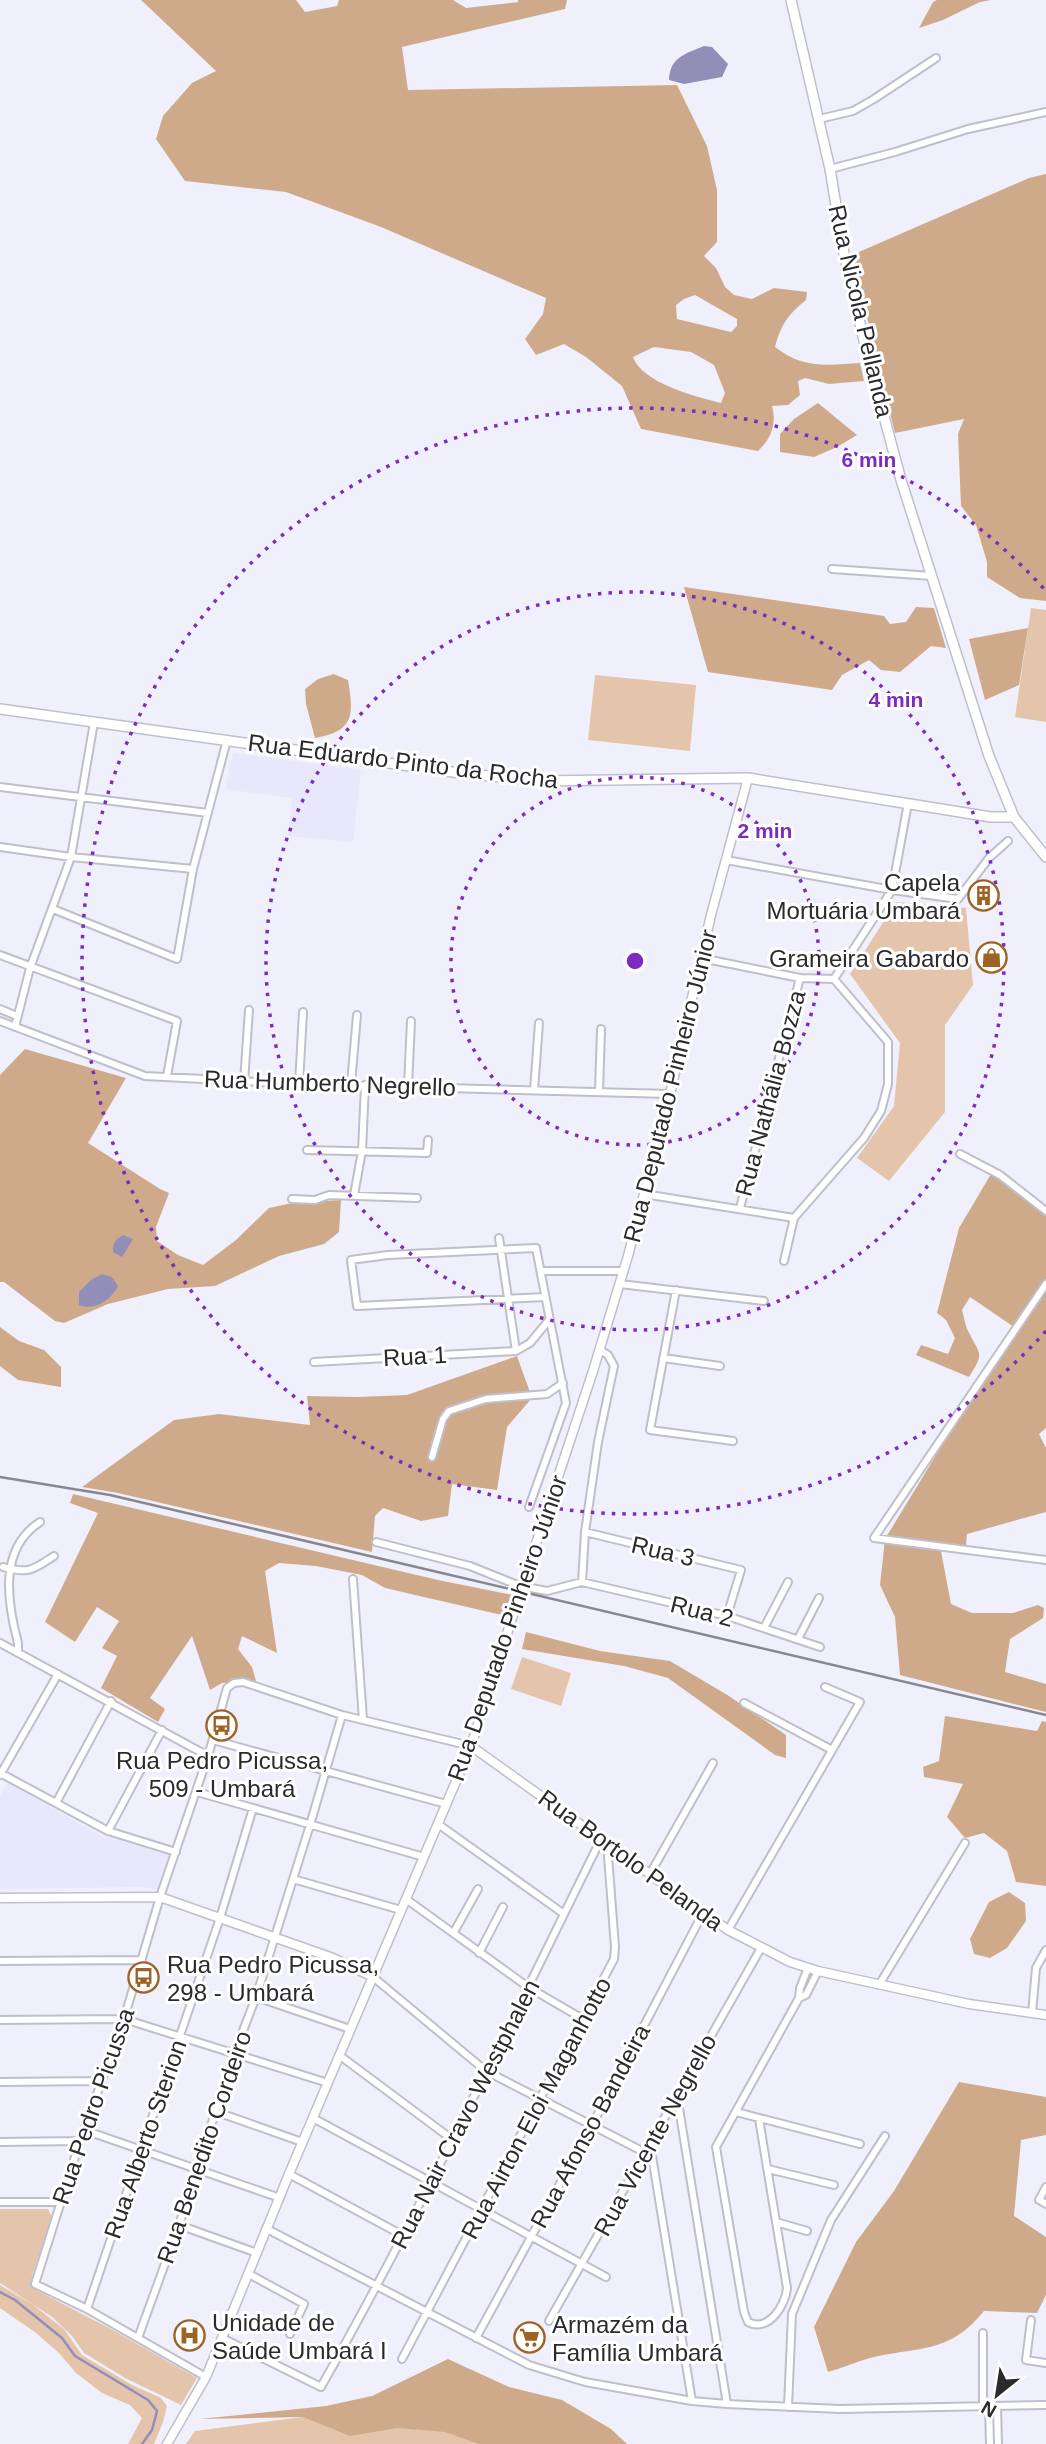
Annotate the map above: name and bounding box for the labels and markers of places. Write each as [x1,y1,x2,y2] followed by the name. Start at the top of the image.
[767,869,961,924] place label: Capela Mortuária Umbará
[966,879,1000,913] building icon: Capela Mortuária Umbará
[975,941,1009,975] shop icon: Grameira Gabardo
[769,945,969,972] place label: Grameira Gabardo
[623,949,647,973] centre of rings
[205,1709,239,1743] bus stop icon: Rua Pedro Picussa, 509 - Umbará
[116,1747,328,1802] place label: Rua Pedro Picussa, 509 - Umbará
[167,1951,379,2006] place label: Rua Pedro Picussa, 298 - Umbará
[127,1961,161,1995] bus stop icon: Rua Pedro Picussa, 298 - Umbará
[212,2309,387,2364] place label: Unidade de Saúde Umbará I
[552,2311,723,2366] place label: Armazém da Família Umbará
[172,2319,206,2353] hospital icon: Unidade de Saúde Umbará I
[512,2321,546,2355] supermarket icon: Armazém da Família Umbará

